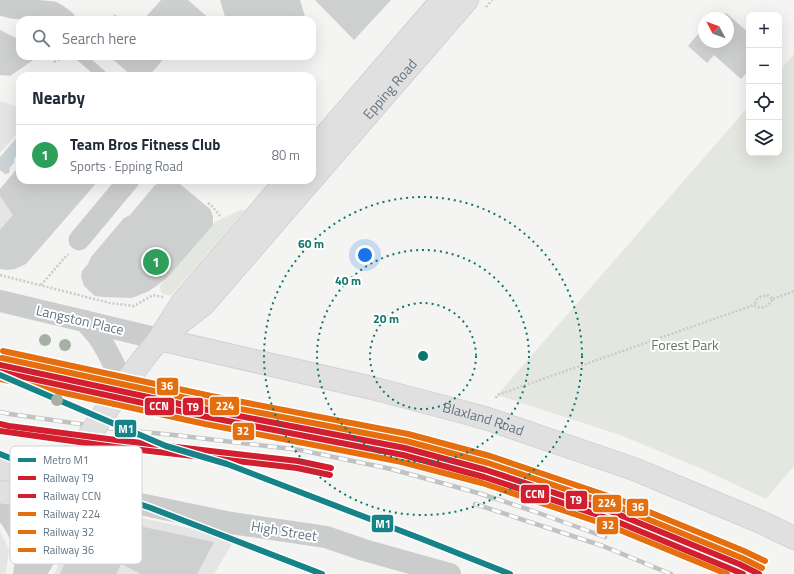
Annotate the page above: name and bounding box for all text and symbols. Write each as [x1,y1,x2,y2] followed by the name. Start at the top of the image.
[698,12,734,48] north arrow
[746,12,782,156] map controls
[746,12,782,48] button: +
[16,16,316,60] search box
[30,27,52,49] icon: search
[62,27,136,50] text: Search here
[746,48,782,84] button: −
[357,54,422,123] street label: Epping Road
[746,84,782,120] button: locate
[32,85,85,111] text: Nearby
[746,120,782,156] button: layers
[70,133,220,156] text: Team Bros Fitness Club
[41,145,49,165] text: 1
[272,145,300,165] text: 80 m
[70,156,183,176] text: Sports · Epping Road
[298,234,324,253] text: 60 m
[355,245,375,265] your location
[143,247,169,277] pin: 1
[335,271,361,290] text: 40 m
[34,299,126,340] street label: Langston Place
[373,309,399,328] text: 20 m
[651,334,719,355] park label: Forest Park
[416,349,430,363] centre of rings
[156,377,179,396] line badge: 36
[161,378,173,394] text: 36
[209,396,240,416] line badge: 224
[441,396,527,441] street label: Blaxland Road
[144,397,175,416] line badge: CCN
[182,397,204,416] line badge: T9
[149,398,169,414] text: CCN
[216,398,234,414] text: 224
[187,399,199,415] text: T9
[114,419,137,438] line badge: M1
[118,421,134,437] text: M1
[232,422,255,441] line badge: 32
[237,423,249,439] text: 32
[10,446,142,564] legend
[43,452,89,468] text: Metro M1
[43,470,94,486] text: Railway T9
[520,484,550,504] line badge: CCN
[525,486,545,502] text: CCN
[43,488,101,504] text: Railway CCN
[565,490,588,510] line badge: T9
[570,492,582,508] text: T9
[592,494,622,513] line badge: 224
[598,495,616,511] text: 224
[626,498,649,517] line badge: 36
[632,499,644,515] text: 36
[43,506,100,522] text: Railway 224
[371,514,394,533] line badge: M1
[250,515,319,546] street label: High Street
[375,516,391,532] text: M1
[596,516,619,535] line badge: 32
[602,517,614,533] text: 32
[43,524,94,540] text: Railway 32
[43,542,94,558] text: Railway 36

